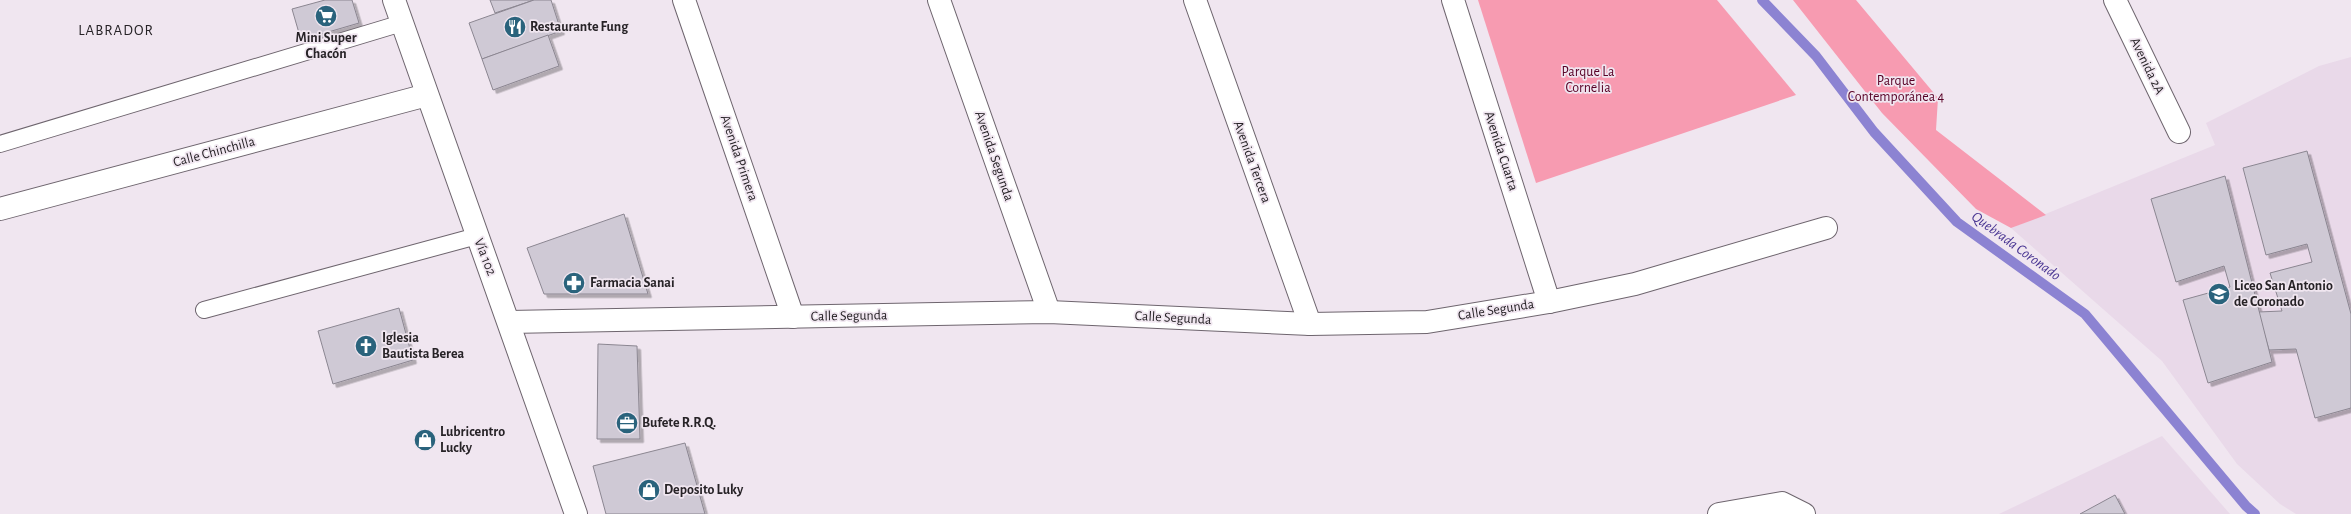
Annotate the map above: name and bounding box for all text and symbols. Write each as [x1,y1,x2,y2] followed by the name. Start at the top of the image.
[313,3,339,29] supermarket icon: Mini Super Chacón
[502,14,528,40] restaurant icon: Restaurante Fung
[530,20,629,34] place label: Restaurante Fung
[78,23,154,38] district label: LABRADOR
[296,31,357,61] place label: Mini Super Chacón
[2127,35,2167,97] street label: Avenida 2A
[1561,65,1615,95] park label: Parque La Cornelia
[1848,74,1945,104] park label: Parque Contemporánea 4
[972,109,1016,203] street label: Avenida Segunda
[1482,110,1521,193] street label: Avenida Cuarta
[718,113,760,203] street label: Avenida Primera
[1231,119,1274,205] street label: Avenida Tercera
[172,134,257,170] street label: Calle Chinchilla
[1969,209,2063,283] water label: Quebrada Coronado
[472,236,498,278] street label: Vía 102
[561,270,587,296] pharmacy icon: Farmacia Sanai
[590,276,675,290] place label: Farmacia Sanai
[2234,279,2333,309] place label: Liceo San Antonio de Coronado
[2206,281,2232,307] school or university icon: Liceo San Antonio de Coronado
[1457,297,1536,323] street label: Calle Segunda
[810,308,888,324] street label: Calle Segunda
[1134,309,1212,327] street label: Calle Segunda
[382,331,465,361] place label: Iglesia Bautista Berea
[353,333,379,359] church icon: Iglesia Bautista Berea
[614,410,640,436] office icon: Bufete R.R.Q.
[642,416,716,430] place label: Bufete R.R.Q.
[440,425,505,455] place label: Lubricentro Lucky
[412,427,438,453] shop icon: Lubricentro Lucky
[636,477,662,503] shop icon: Deposito Luky
[664,483,744,497] place label: Deposito Luky

